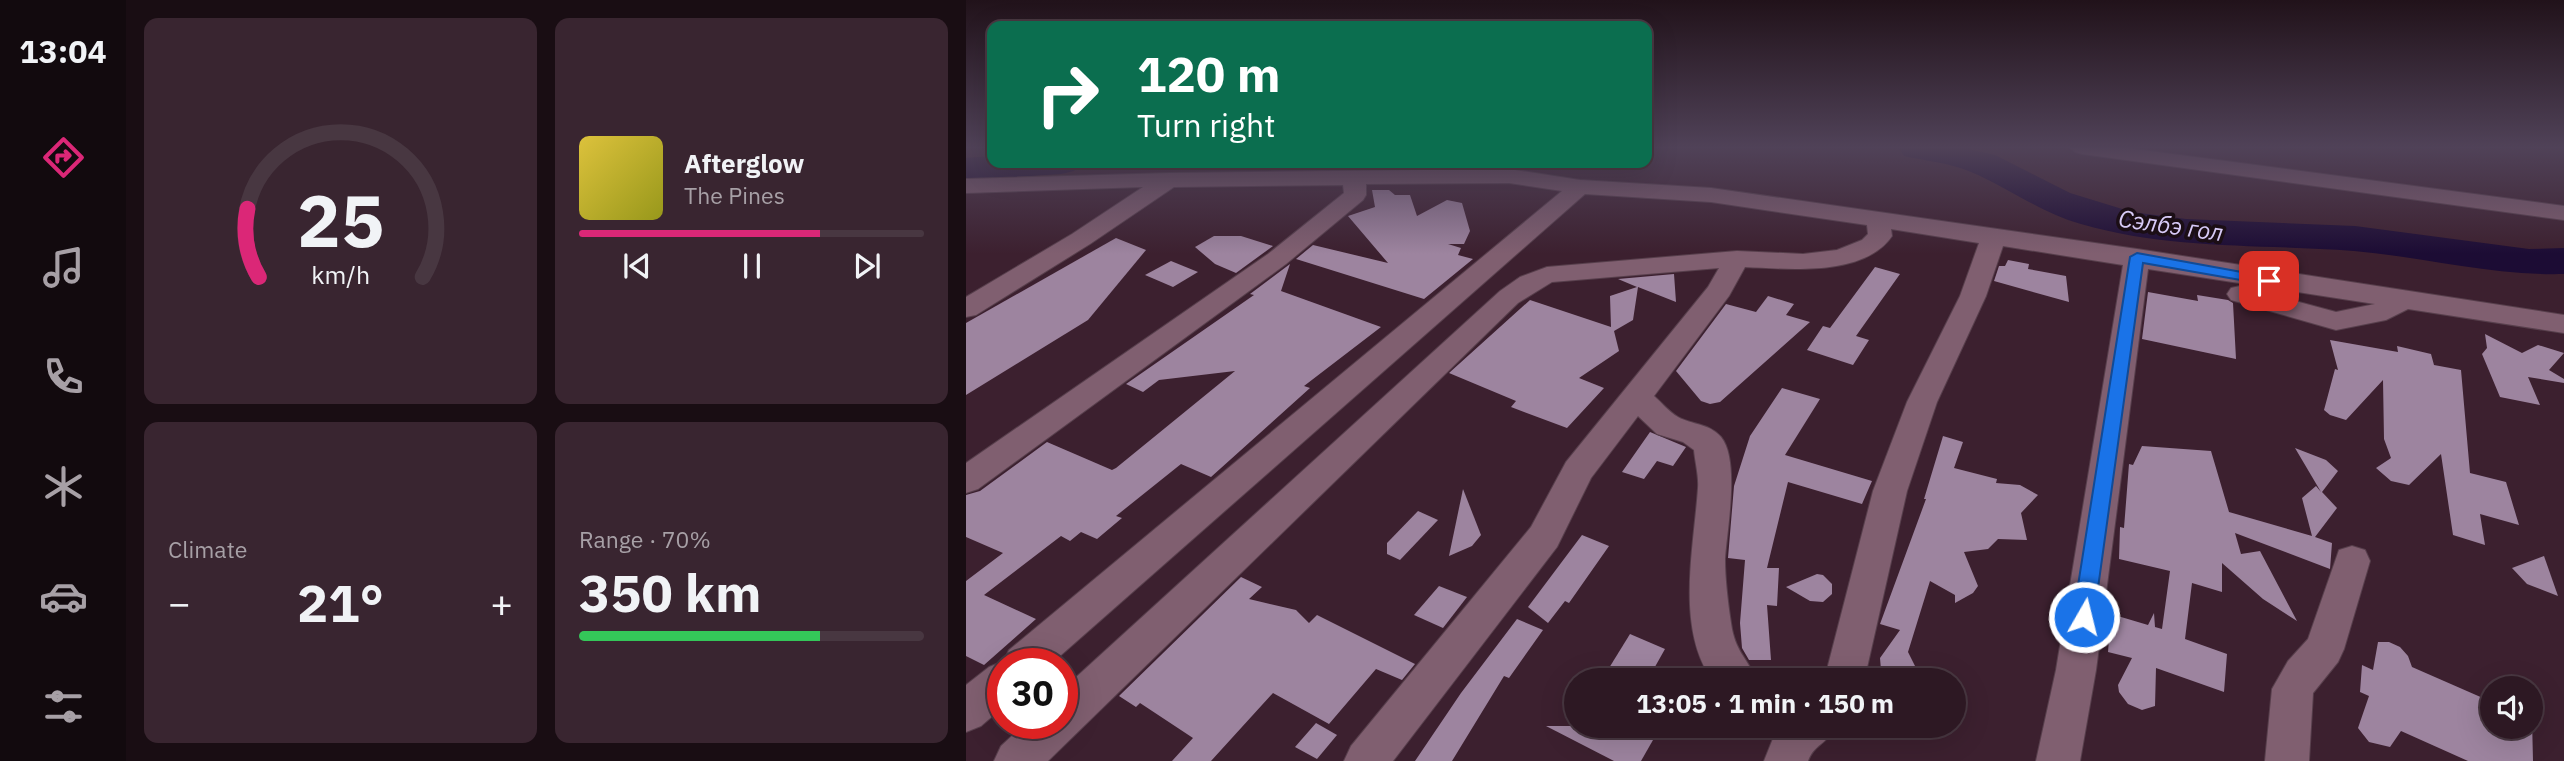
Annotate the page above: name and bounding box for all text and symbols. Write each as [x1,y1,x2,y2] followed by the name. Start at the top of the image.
[19,30,107,72] text: 13:04
[1137,42,1281,105] text: 120 m
[1022,49,1113,140] icon: right
[1137,104,1275,146] text: Turn right
[39,133,88,182] icon: directions
[684,146,804,180] text: Afterglow
[297,172,384,267] text: 25
[684,180,785,210] text: The Pines
[2116,202,2226,248] water label: Сэлбэ гол
[39,243,88,292] icon: music
[618,247,656,285] icon: previous
[733,247,771,285] icon: pause
[848,247,886,285] icon: next
[2239,251,2299,311] pin
[311,258,370,291] text: km/h
[2250,262,2288,300] icon: arrive
[39,352,88,401] icon: phone
[39,462,88,511] icon: climate
[579,524,711,554] text: Range · 70%
[168,534,247,564] text: Climate
[579,559,761,626] text: 350 km
[297,569,384,636] text: 21°
[39,572,88,621] icon: car
[168,578,191,627] text: −
[490,578,513,627] text: +
[2047,580,2121,654] position arrow
[987,648,1078,739] speed limit sign: 30
[2480,676,2543,739] map controls
[2480,676,2543,739] button: sound
[39,682,88,731] icon: filters
[1636,686,1894,720] text: 13:05 · 1 min · 150 m

